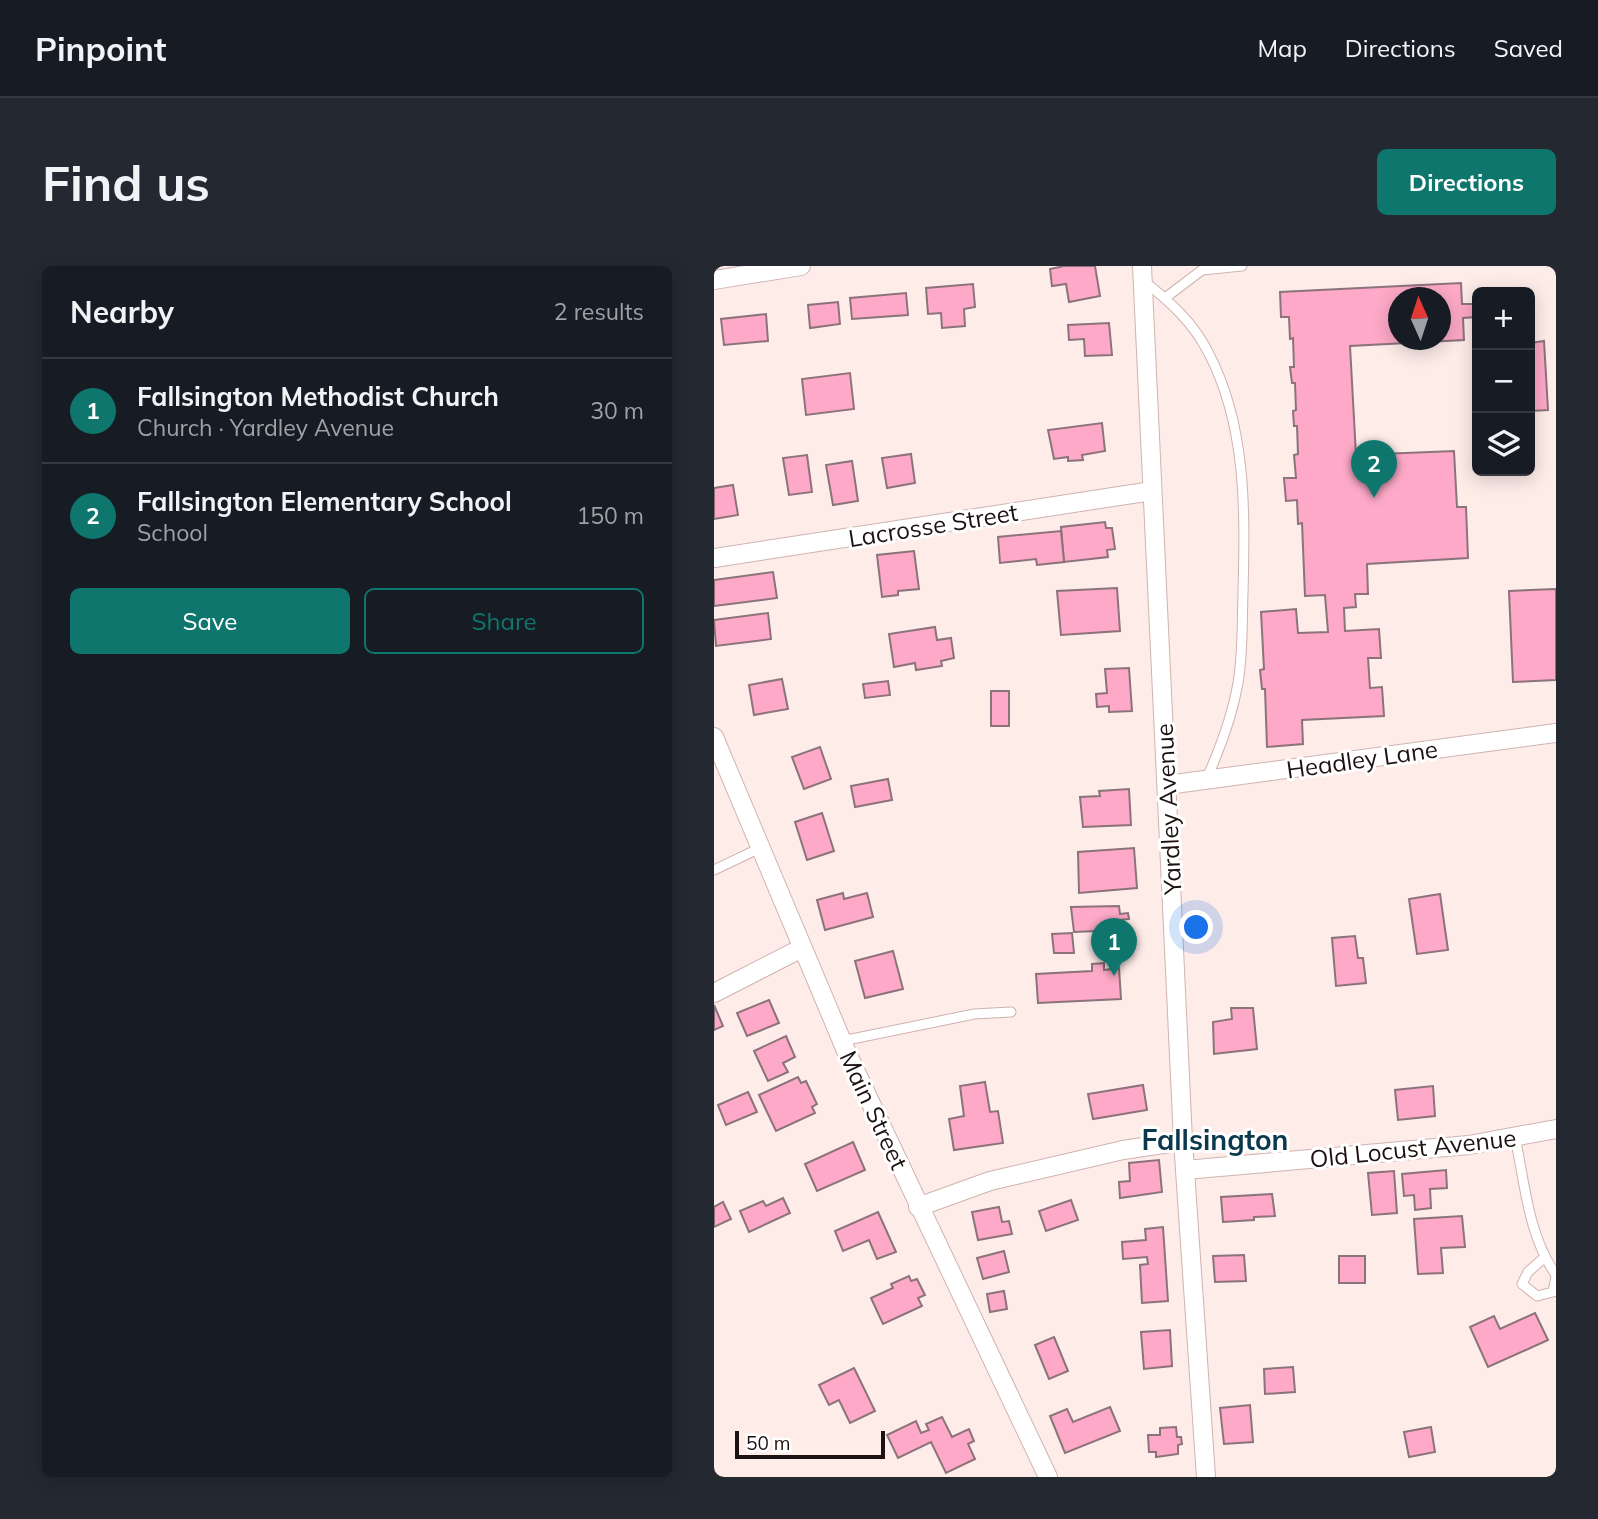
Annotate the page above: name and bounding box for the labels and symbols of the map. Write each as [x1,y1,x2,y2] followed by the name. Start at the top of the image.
[1388,287,1451,350] north arrow
[1351,440,1397,498] pin: 2
[846,497,1020,553] street label: Lacrosse Street
[1149,723,1188,896] street label: Yardley Avenue
[1284,734,1440,784] street label: Headley Lane
[1179,910,1213,944] your location
[1091,918,1137,976] pin: 1
[833,1046,915,1174] street label: Main Street
[1141,1122,1289,1157] district label: Fallsington
[1308,1122,1518,1174] street label: Old Locust Avenue
[735,1428,886,1460] scale bar

